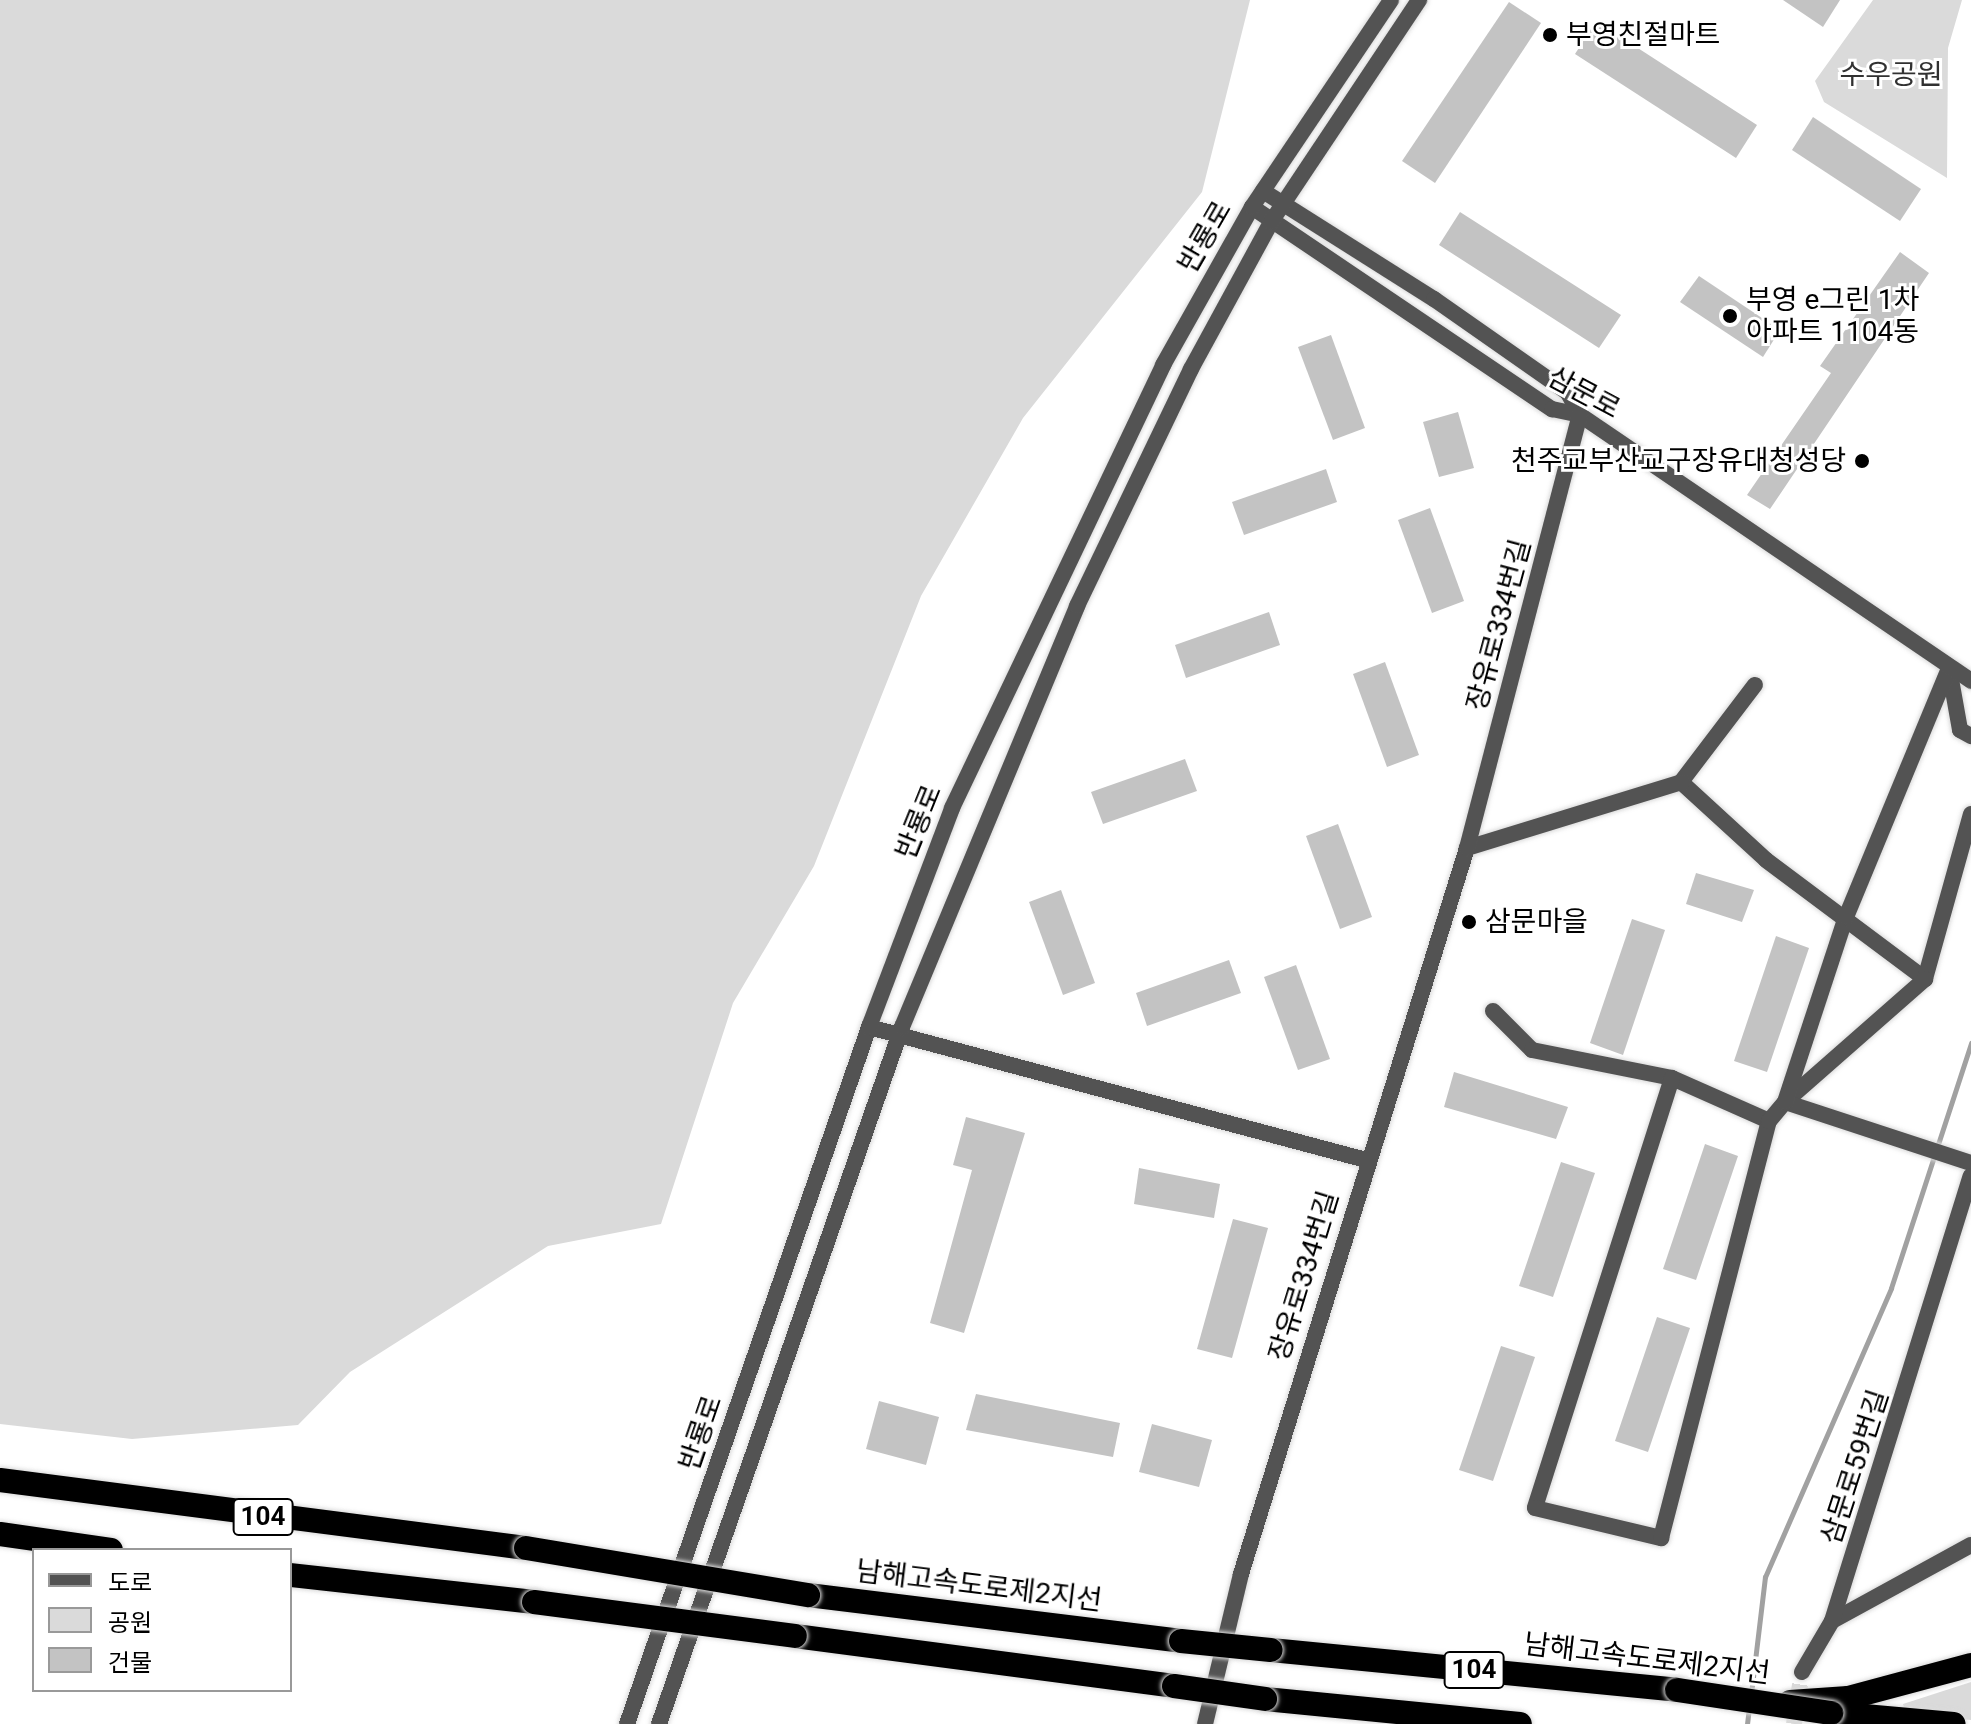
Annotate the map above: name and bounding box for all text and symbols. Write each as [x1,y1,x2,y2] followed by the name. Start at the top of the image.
[1566,18,1721,52] place label: 부영친절마트
[1541,26,1559,44] marker: 부영친절마트
[1839,58,1943,92] park label: 수우공원
[1171,195,1239,279] street label: 반룡로
[1746,283,1919,349] place label: 부영 e그린 1차 아파트 1104동
[1721,307,1739,325] marker: 부영 e그린 1차 아파트 1104동
[1542,360,1626,426] street label: 삼문로
[1511,444,1846,478] place label: 천주교부산교구장유대청성당
[1853,452,1871,470] marker: 천주교부산교구장유대청성당
[1460,536,1538,714] street label: 장유로334번길
[889,780,949,864] street label: 반룡로
[1485,905,1588,939] place label: 삼문마을
[1460,913,1478,931] marker: 삼문마을
[1262,1187,1346,1365] street label: 장유로334번길
[1814,1386,1896,1548] street label: 삼문로59번길
[673,1391,729,1475] street label: 반룡로
[231,1495,295,1539] road number: 104
[32,1548,292,1692] legend
[854,1554,1104,1618] street label: 남해고속도로제2지선
[108,1569,152,1597] text: 도로
[108,1609,152,1637] text: 공원
[1522,1627,1772,1691] street label: 남해고속도로제2지선
[1442,1648,1506,1692] road number: 104
[108,1649,152,1677] text: 건물

